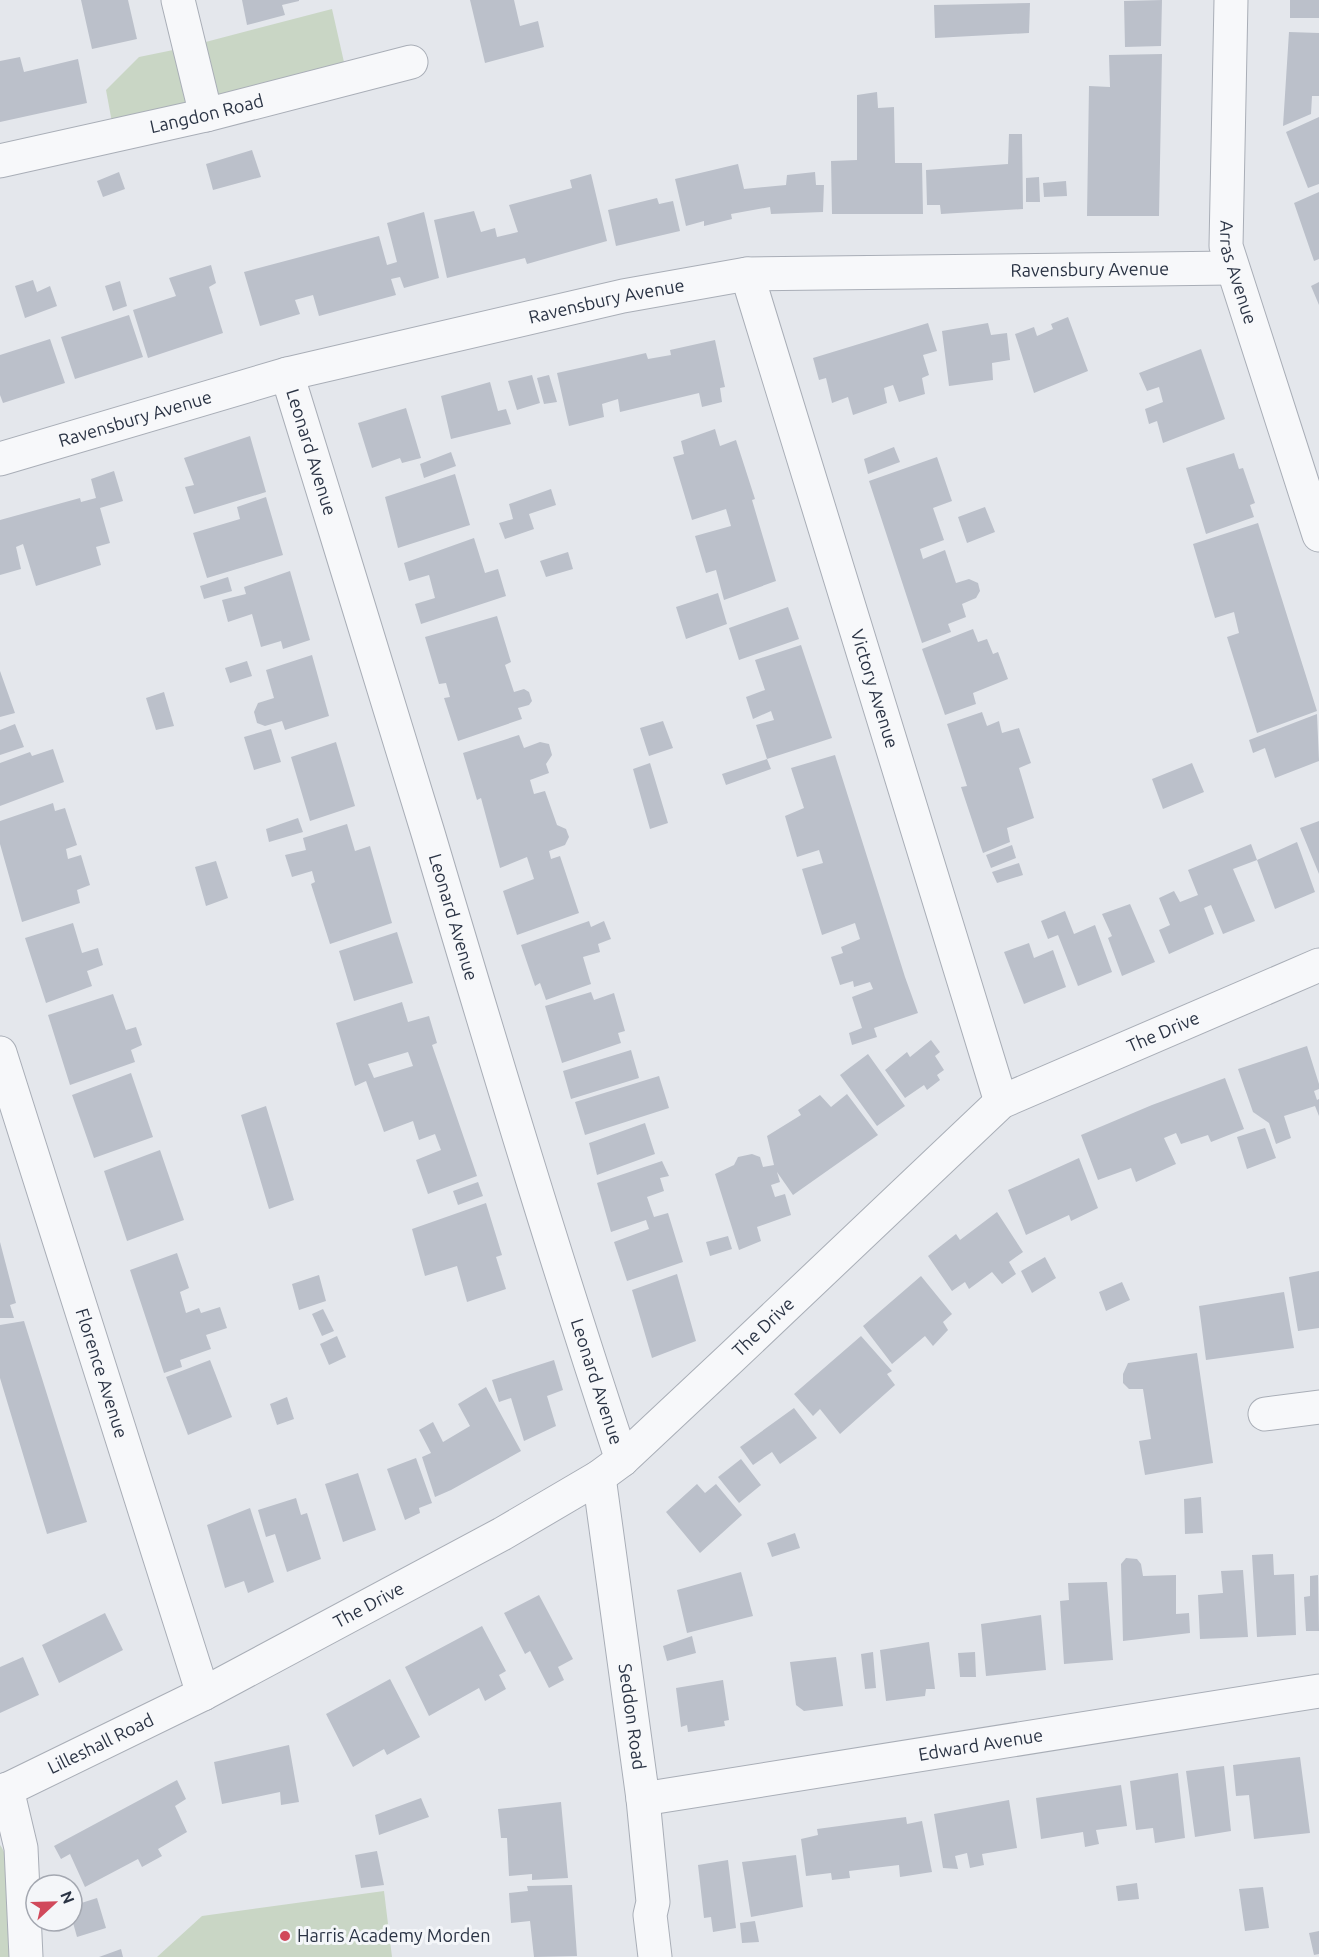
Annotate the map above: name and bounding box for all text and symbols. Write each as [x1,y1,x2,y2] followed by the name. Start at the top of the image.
[148,90,265,136] street label: Langdon Road
[1217,220,1261,326] street label: Arras Avenue
[1010,258,1169,280] street label: Ravensbury Avenue
[526,274,686,327] street label: Ravensbury Avenue
[56,386,214,450] street label: Ravensbury Avenue
[283,386,341,518] street label: Leonard Avenue
[848,627,903,750] street label: Victory Avenue
[426,851,482,983] street label: Leonard Avenue
[1123,1007,1202,1056] street label: The Drive
[728,1293,797,1360] street label: The Drive
[73,1306,132,1440] street label: Florence Avenue
[568,1316,627,1447] street label: Leonard Avenue
[330,1577,407,1631] street label: The Drive
[616,1662,650,1771] street label: Seddon Road
[44,1709,156,1777] street label: Lilleshall Road
[917,1724,1044,1764] street label: Edward Avenue
[24,1873,84,1933] north arrow
[57,1888,78,1906] text: N
[297,1925,491,1945] place label: Harris Academy Morden
[278,1929,292,1943] marker: Harris Academy Morden

